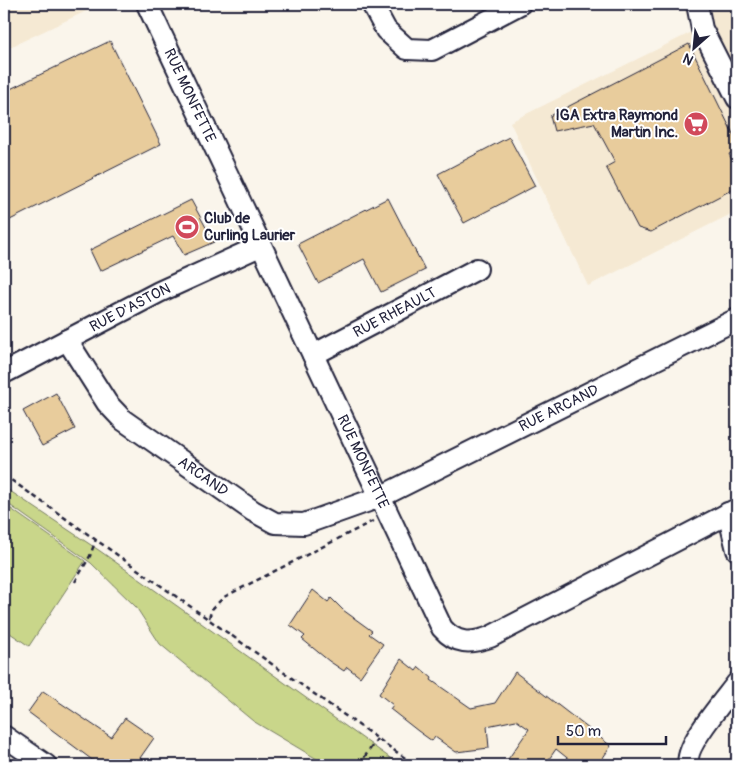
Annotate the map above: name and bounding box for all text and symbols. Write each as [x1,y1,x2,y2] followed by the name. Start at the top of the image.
[668,22,718,72] north arrow
[159,46,220,146] street label: RUE MONFETTE
[680,49,696,69] text: N
[556,106,678,142] place label: IGA Extra Raymond Martin Inc.
[683,111,709,137] supermarket icon: IGA Extra Raymond Martin Inc.
[204,209,296,245] place label: Club de Curling Laurier
[174,214,200,240] sports icon: Club de Curling Laurier
[86,279,174,337] street label: RUE D'ASTON
[350,283,439,342] street label: RUE RHEAULT
[516,381,602,436] street label: RUE ARCAND
[333,412,393,512] street label: RUE MONFETTE
[174,452,232,501] street label: ARCAND
[558,714,666,746] scale bar
[566,722,601,741] text: 50 m

